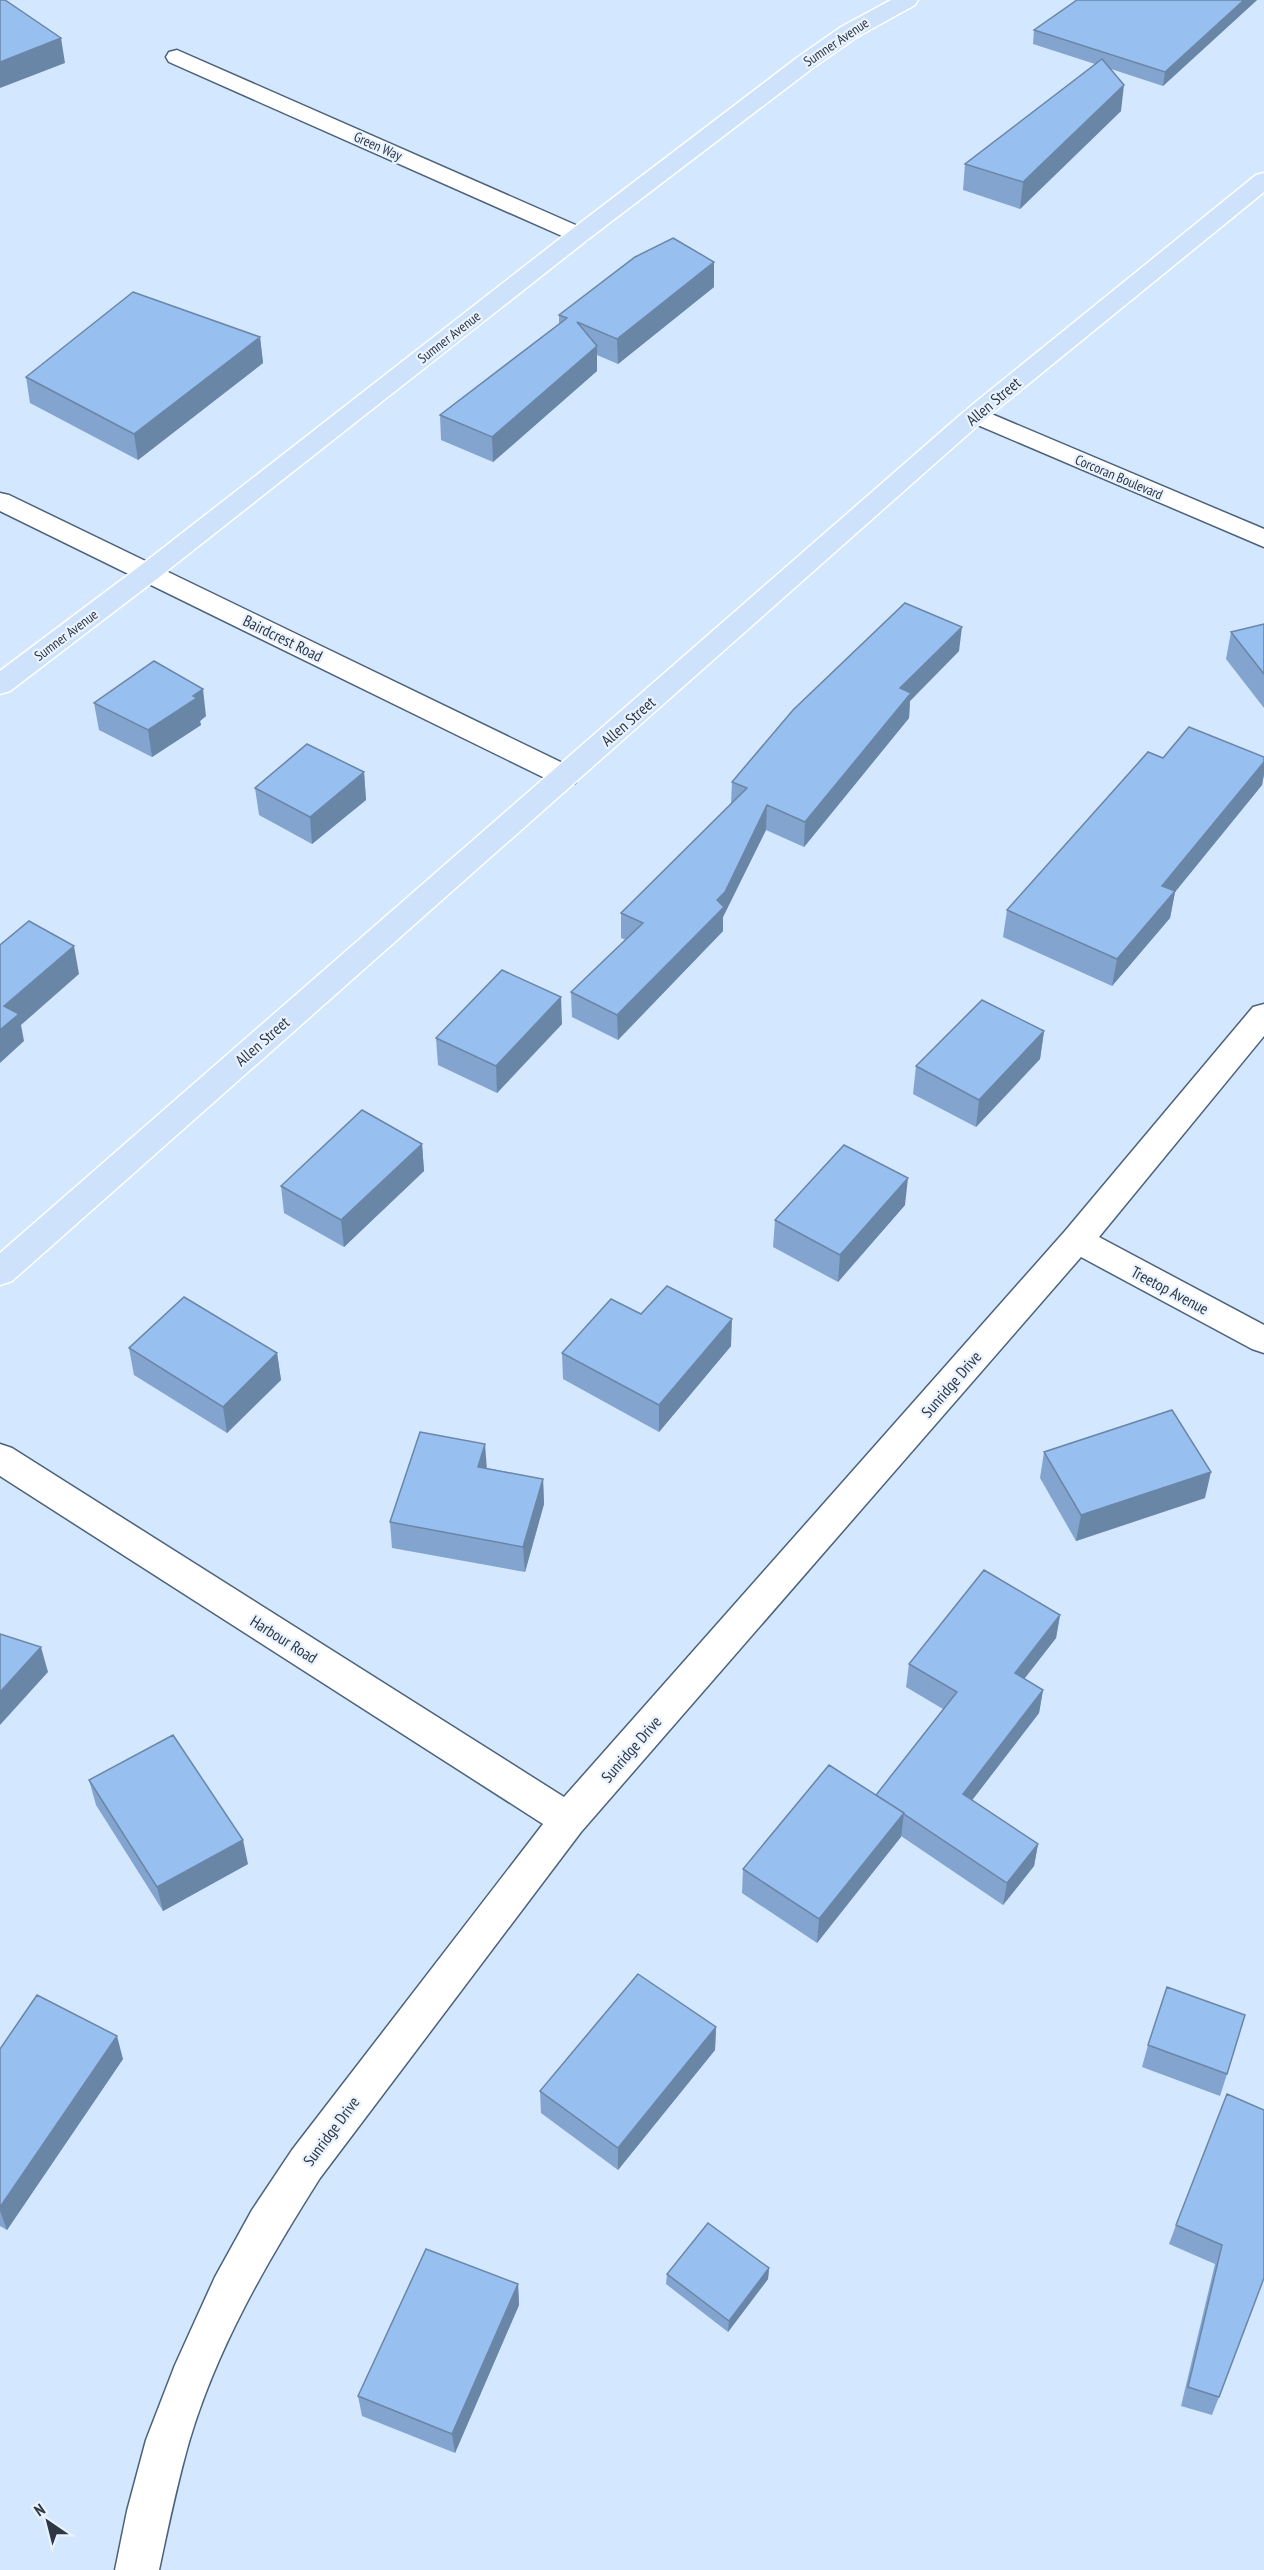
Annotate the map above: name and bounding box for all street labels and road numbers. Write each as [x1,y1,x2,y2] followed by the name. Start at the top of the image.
[800,13,872,70] street label: Sumner Avenue
[351,127,406,165] street label: Green Way
[414,307,484,367] street label: Sumner Avenue
[962,372,1025,430] street label: Allen Street
[1072,450,1166,504] street label: Corcoran Boulevard
[31,605,102,665] street label: Sumner Avenue
[240,610,326,666] street label: Bairdcrest Road
[597,692,660,750] street label: Allen Street
[231,1012,294,1070] street label: Allen Street
[1128,1261,1212,1319] street label: Treetop Avenue
[917,1347,985,1421] street label: Sunridge Drive
[247,1611,321,1667] street label: Harbour Road
[597,1712,665,1786] street label: Sunridge Drive
[298,2092,364,2170] street label: Sunridge Drive

